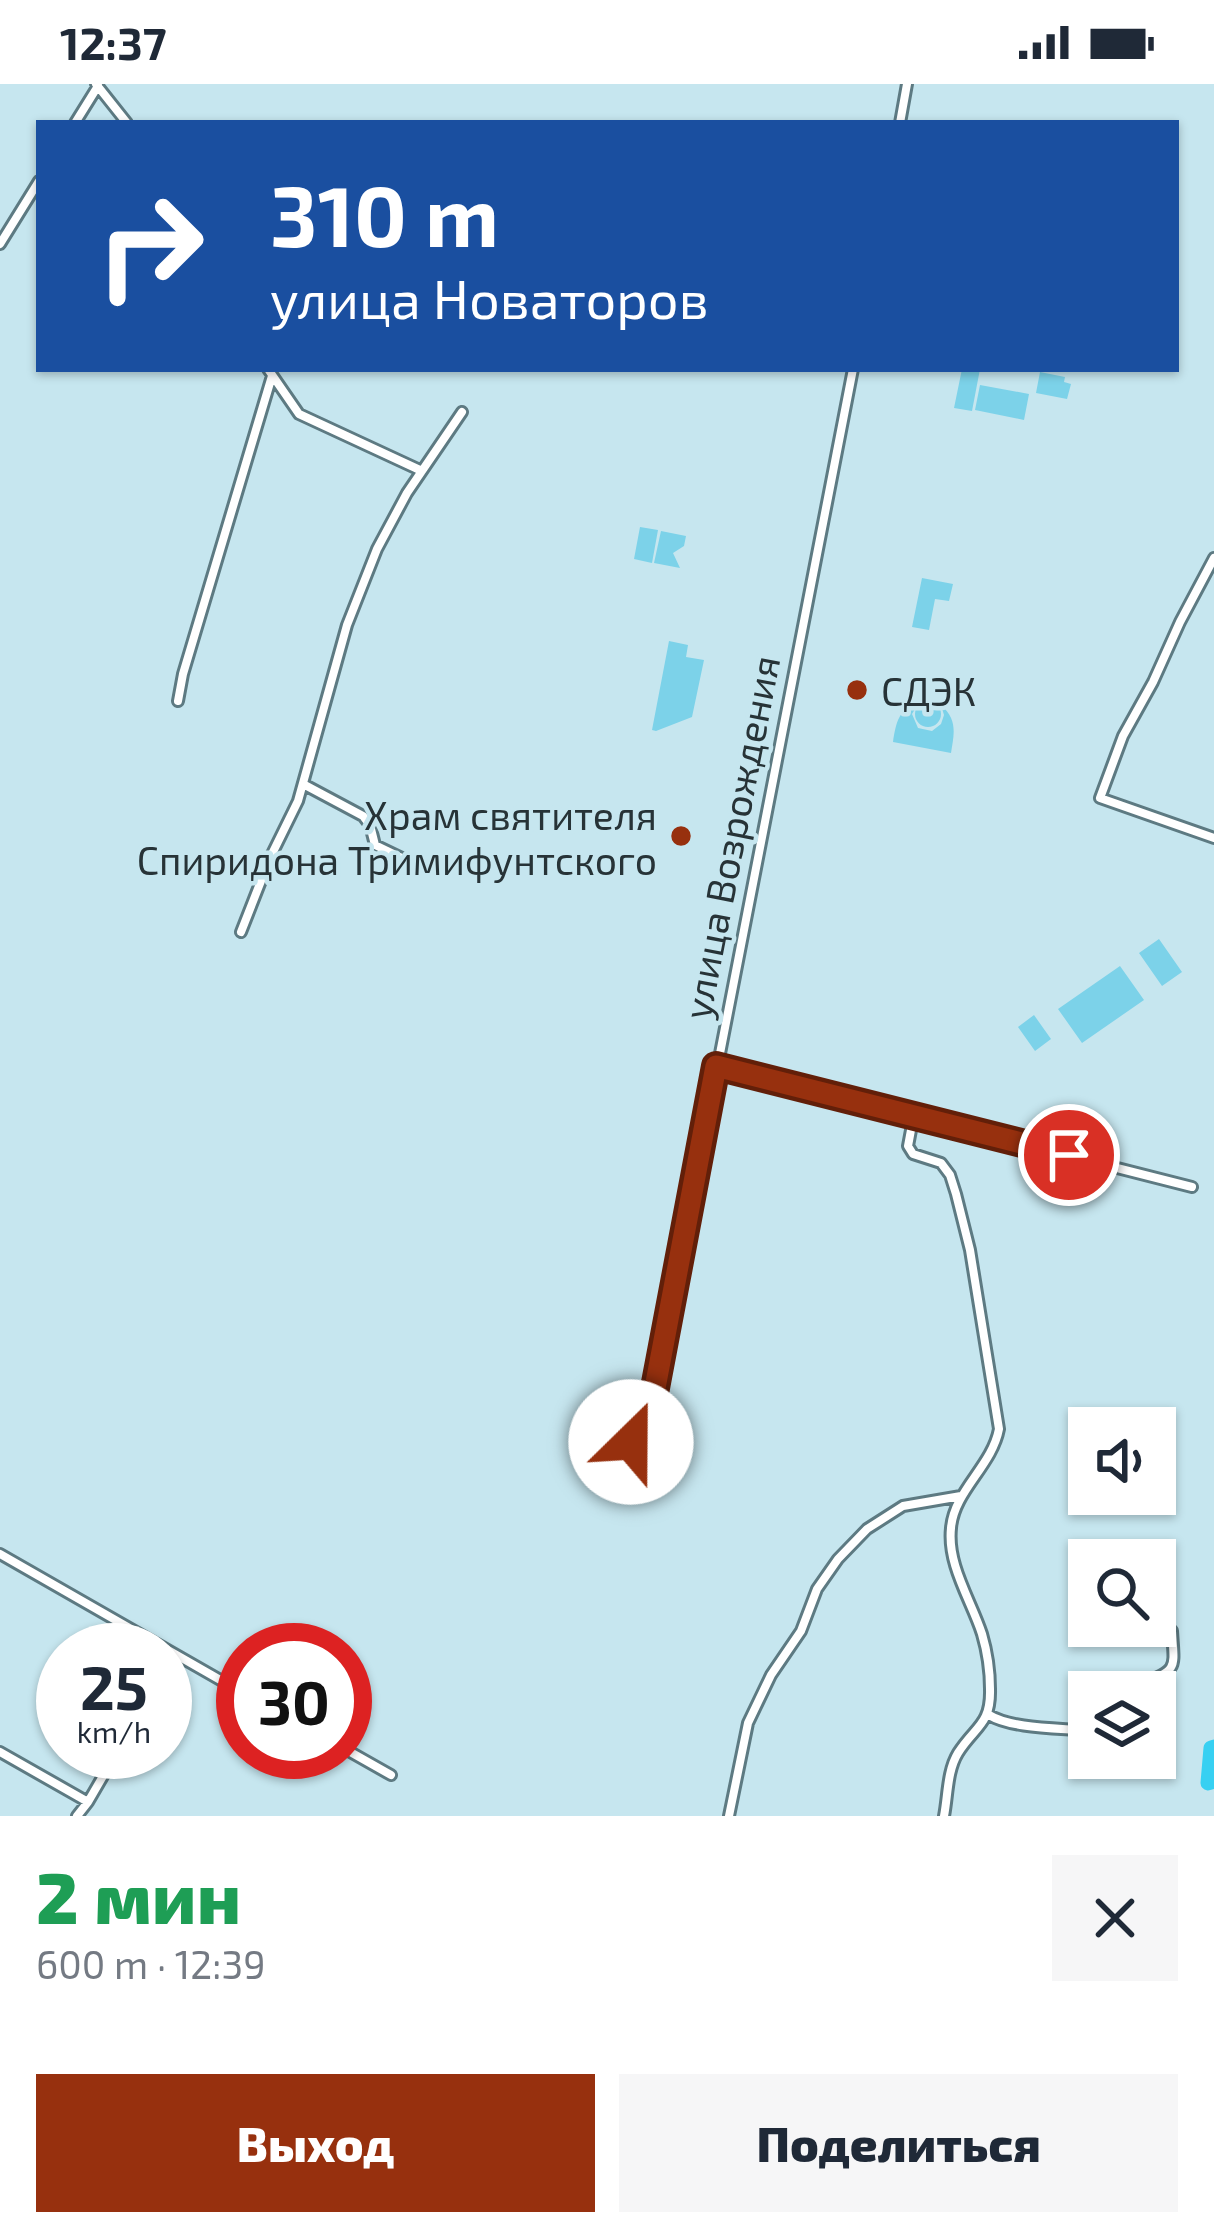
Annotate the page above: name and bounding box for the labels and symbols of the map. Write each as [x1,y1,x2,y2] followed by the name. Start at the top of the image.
[672,651,789,1023] street label: улица Возрождения
[881,667,976,714] place label: СДЭК
[844,677,870,703] marker: СДЭК
[137,791,657,884] place label: Храм святителя Спиридона Тримифунтского
[668,823,694,849] marker: Храм святителя Спиридона Тримифунтского
[1018,1104,1120,1206] pin
[568,1379,694,1505] position arrow
[216,1623,372,1779] speed limit sign: 30

